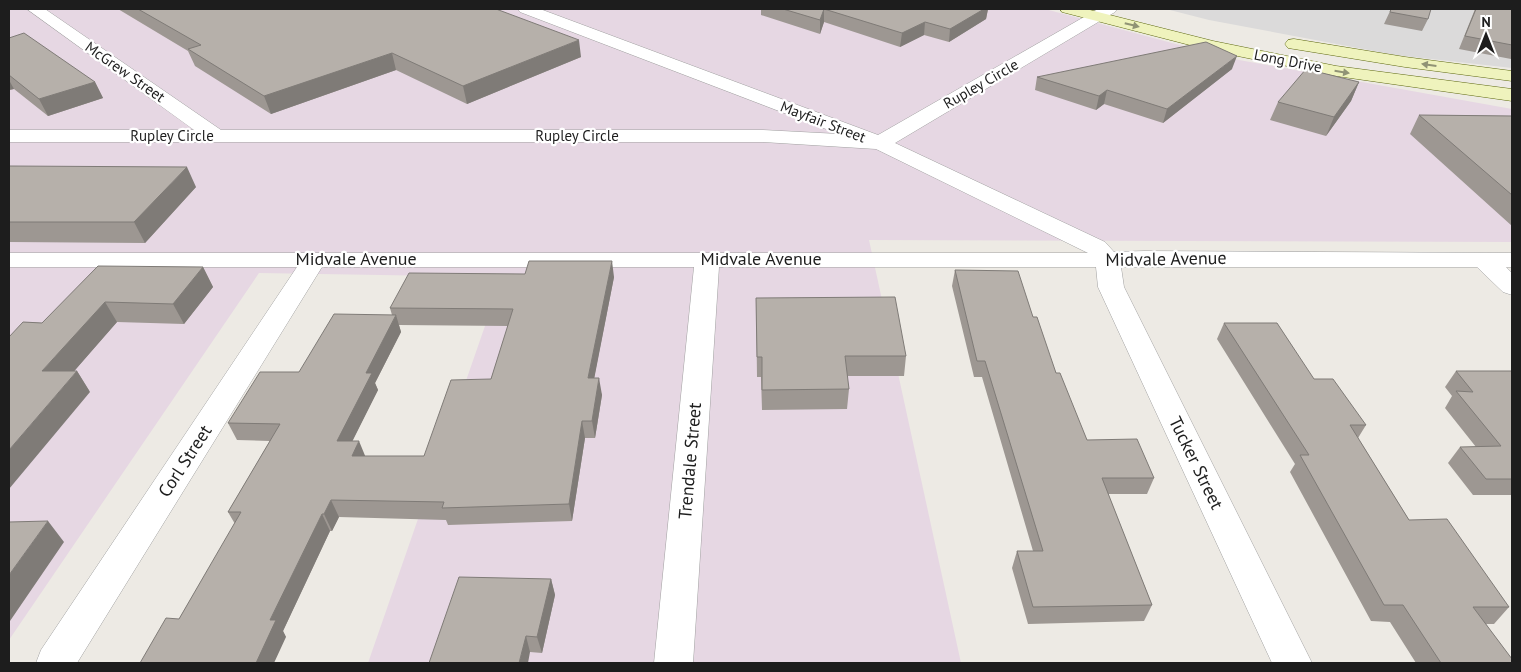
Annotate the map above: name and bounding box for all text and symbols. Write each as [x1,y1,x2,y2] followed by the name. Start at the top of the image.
[1461,10,1511,60] north arrow
[1481,13,1491,31] text: N
[1125,22,1140,30] one-way arrow
[82,37,169,106] street label: McGrew Street
[1253,45,1324,76] street label: Long Drive
[940,54,1022,113] street label: Rupley Circle
[1421,61,1437,69] one-way arrow
[1335,68,1351,76] one-way arrow
[778,97,869,147] street label: Mayfair Street
[130,126,214,145] street label: Rupley Circle
[535,126,619,145] street label: Rupley Circle
[1105,246,1227,271] street label: Midvale Avenue
[295,247,417,270] street label: Midvale Avenue
[700,247,822,270] street label: Midvale Avenue
[673,402,706,520] street label: Trendale Street
[1164,413,1229,513] street label: Tucker Street
[153,420,216,501] street label: Corl Street

